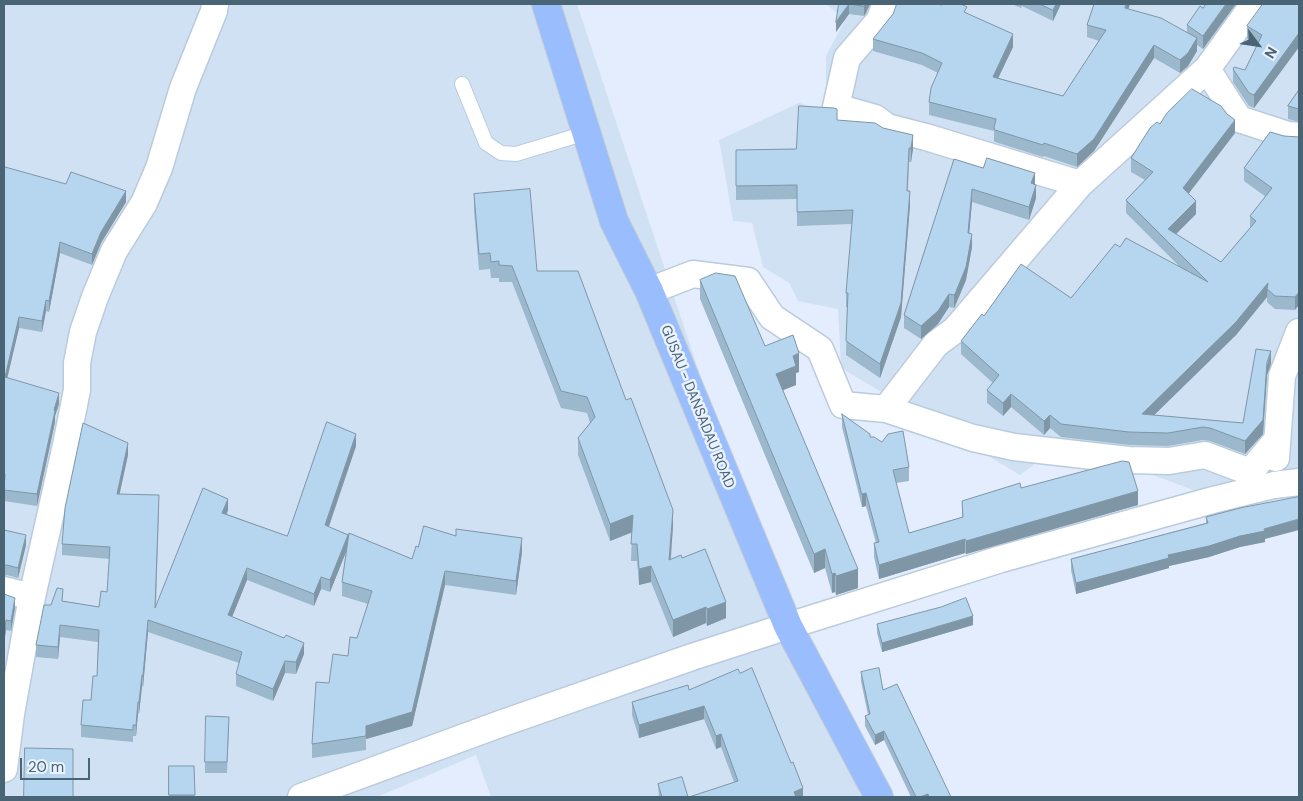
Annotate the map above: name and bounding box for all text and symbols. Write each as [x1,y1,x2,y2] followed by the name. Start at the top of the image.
[1233,20,1283,70] north arrow
[1261,44,1281,62] text: N
[657,323,737,491] street label: GUSAU - DANSADAU ROAD
[22,748,92,780] scale bar
[28,757,64,777] text: 20 m

